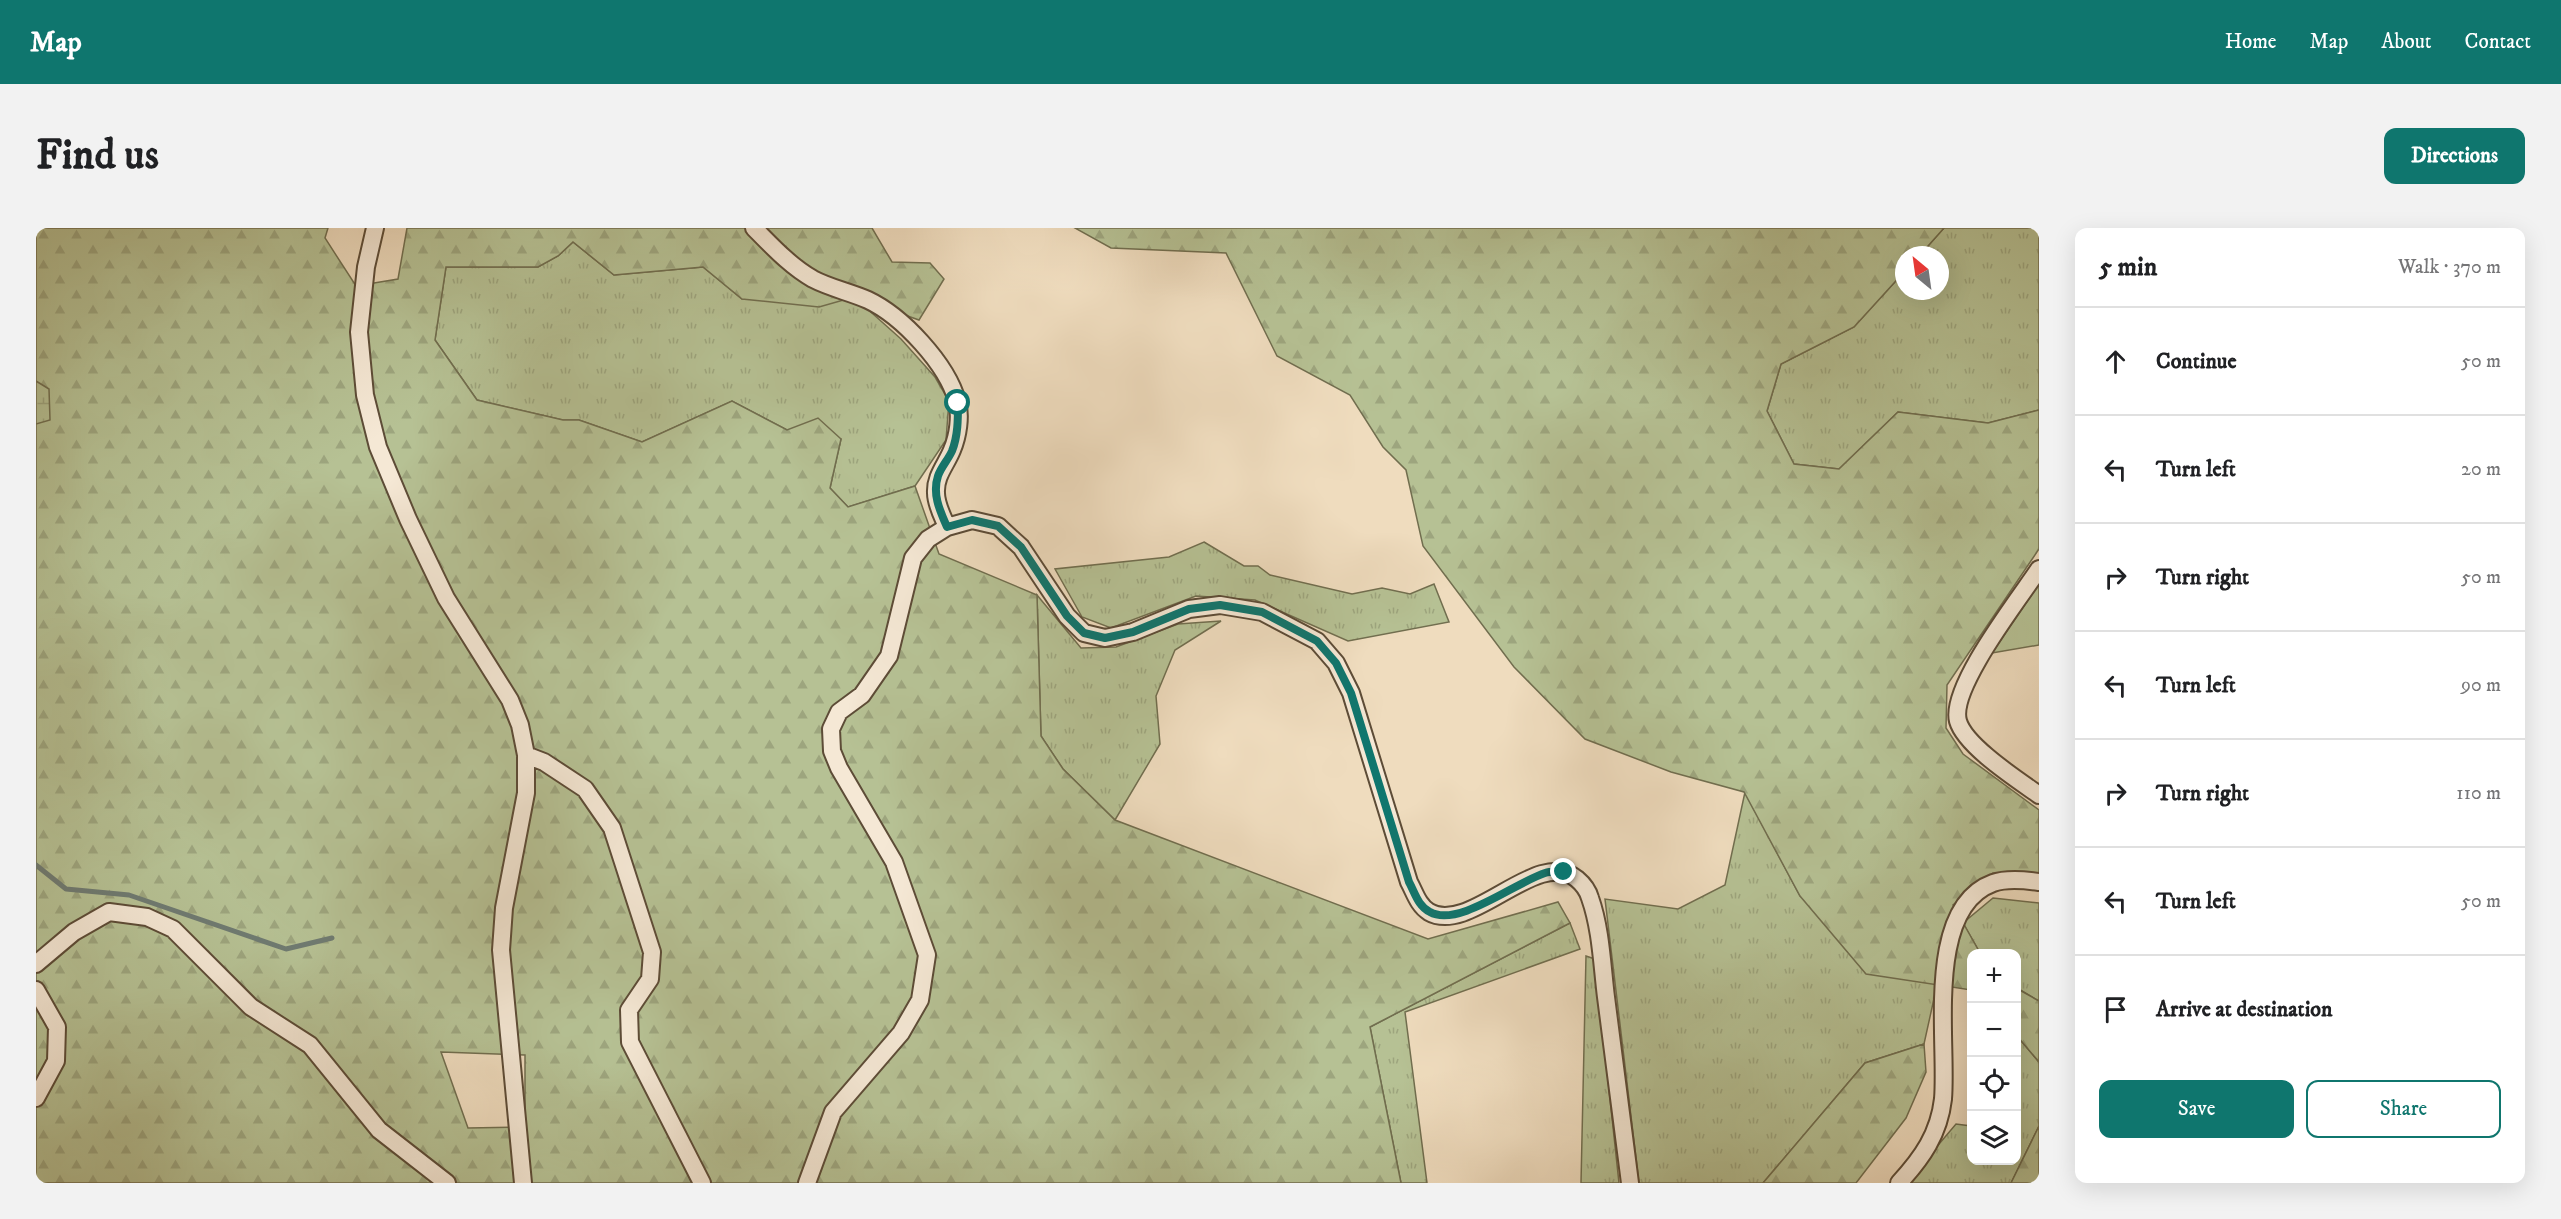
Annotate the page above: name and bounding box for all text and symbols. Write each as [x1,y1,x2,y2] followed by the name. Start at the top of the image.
[30,25,82,60] text: Map
[2225,29,2277,55] text: Home
[2310,29,2348,55] text: Map
[2381,29,2432,55] text: About
[2465,29,2531,55] text: Contact
[2384,128,2525,184] button: Directions
[36,130,159,182] text: Find us
[1895,246,1949,300] north arrow
[2099,251,2157,284] text: 5 min
[2398,255,2501,280] text: Walk · 370 m
[2099,345,2132,378] icon: ahead
[2156,348,2237,375] text: Continue
[2461,349,2501,374] text: 50 m
[944,389,970,415] route start
[2099,453,2132,486] icon: left
[2156,456,2236,483] text: Turn left
[2461,457,2501,482] text: 20 m
[2099,561,2132,594] icon: right
[2156,564,2249,591] text: Turn right
[2461,565,2501,590] text: 50 m
[2099,669,2132,702] icon: left
[2156,672,2236,699] text: Turn left
[2461,673,2501,698] text: 90 m
[2099,777,2132,810] icon: right
[2156,780,2249,807] text: Turn right
[2456,781,2501,806] text: 110 m
[1550,858,1576,884] route end
[2099,885,2132,918] icon: left
[2156,888,2236,915] text: Turn left
[2461,889,2501,914] text: 50 m
[1967,949,2021,1165] map controls
[1967,949,2021,1003] button: +
[2099,993,2132,1026] icon: arrive
[2156,996,2333,1023] text: Arrive at destination
[1967,1003,2021,1057] button: −
[1967,1057,2021,1111] button: locate
[2099,1080,2294,1138] button: Save
[2306,1080,2501,1138] button: Share
[1967,1111,2021,1165] button: layers

